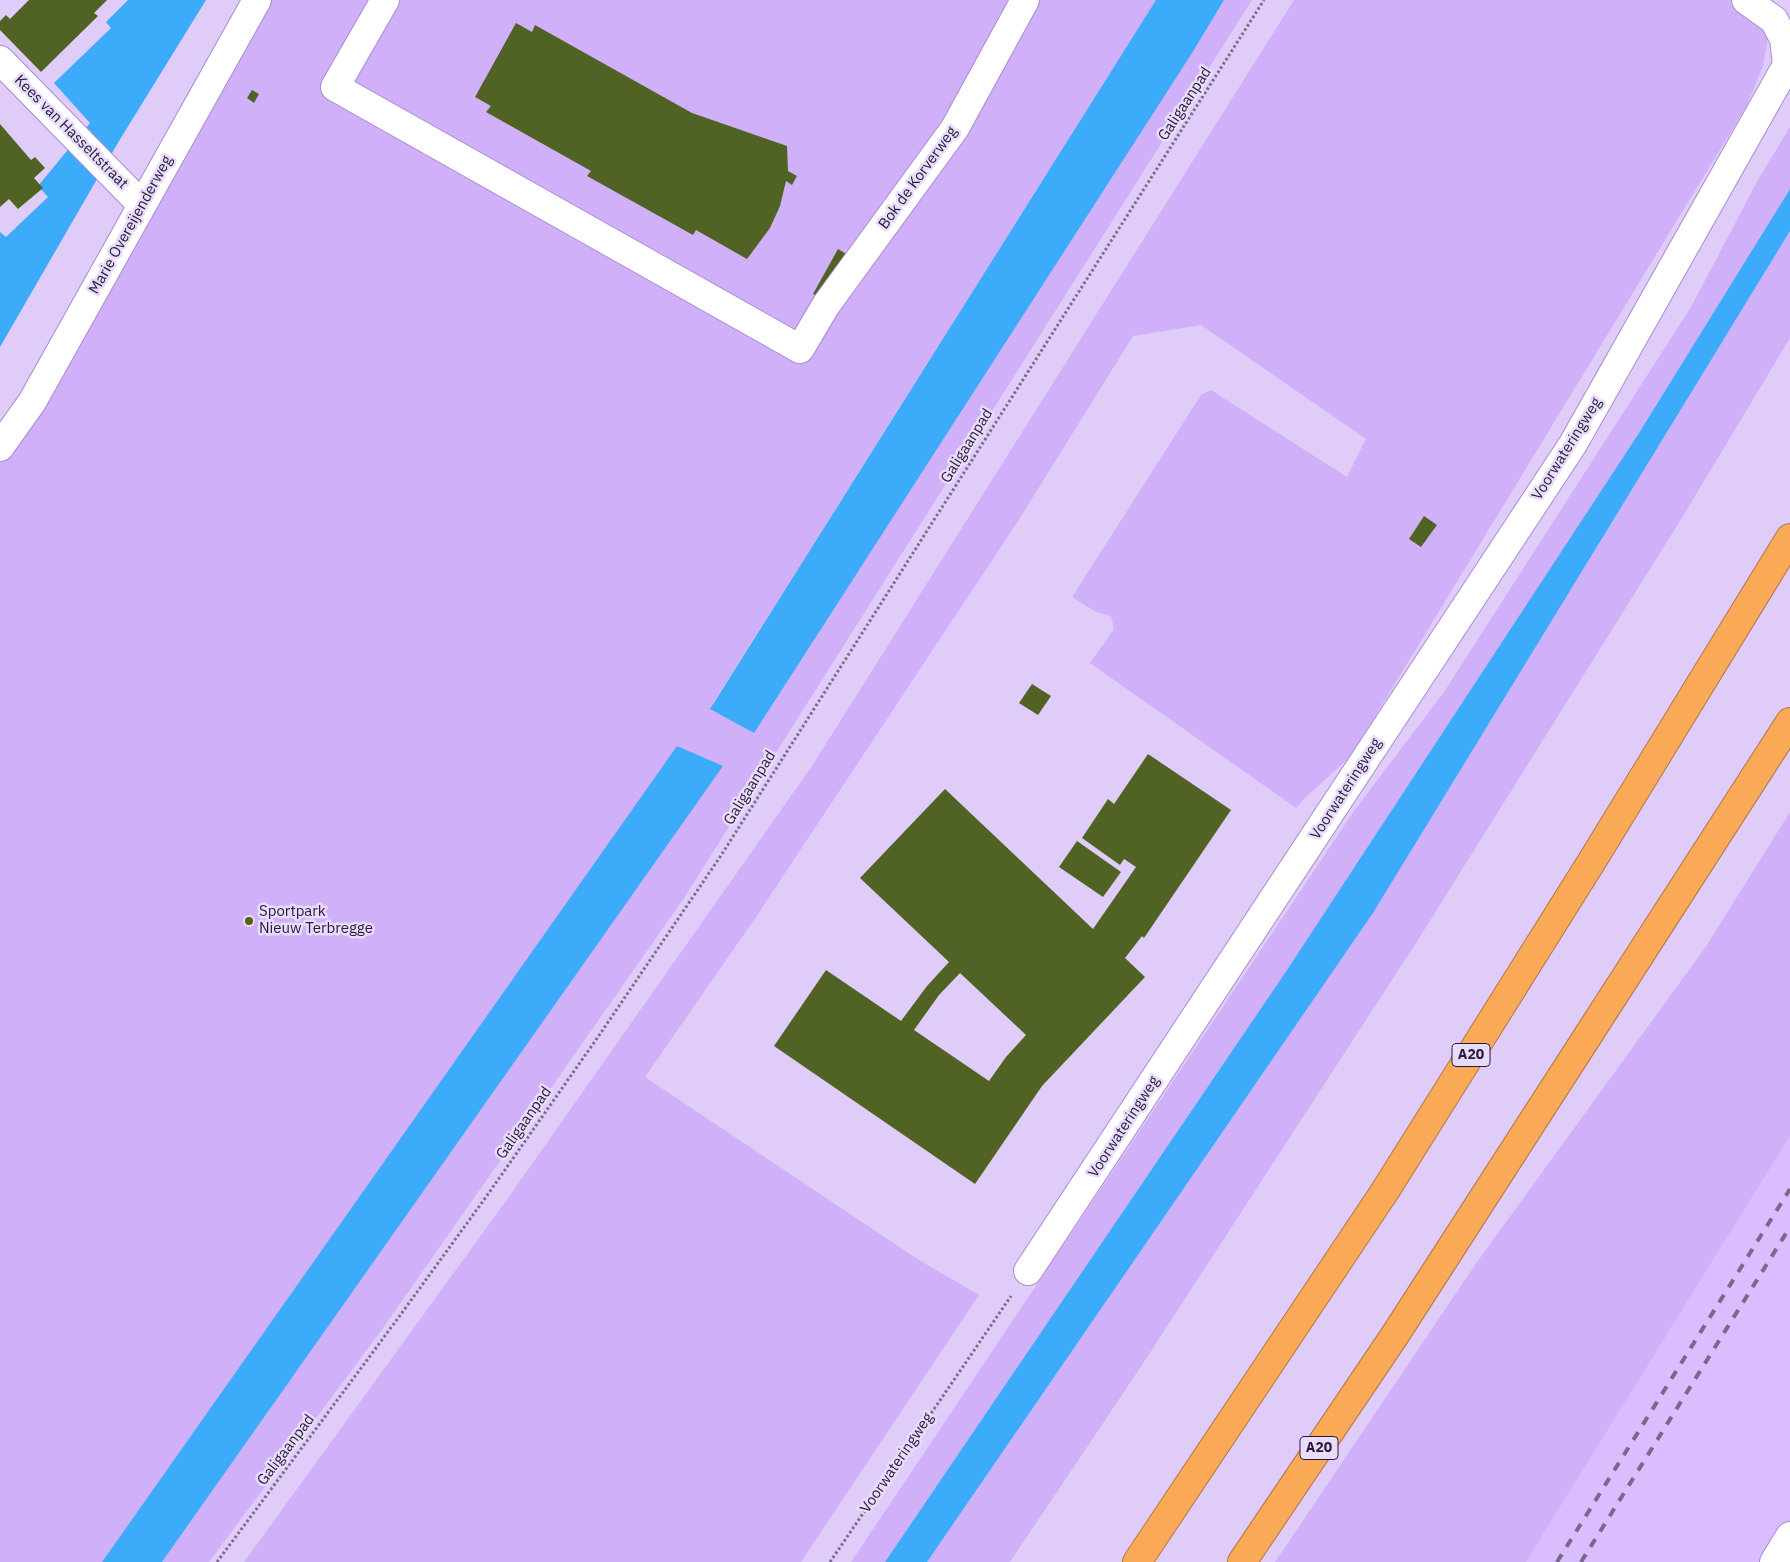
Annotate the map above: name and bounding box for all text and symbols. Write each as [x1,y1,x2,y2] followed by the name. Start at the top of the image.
[1155,64,1215,144] street label: Galigaanpad
[10,71,132,193] street label: Kees van Hasseltstraat
[875,123,961,233] street label: Bok de Korverweg
[85,153,177,297] street label: Marie Overeijenderweg
[1528,395,1606,503] street label: Voorwateringweg
[937,406,997,486] street label: Galigaanpad
[1307,735,1385,843] street label: Voorwateringweg
[720,748,780,828] street label: Galigaanpad
[259,903,373,938] place label: Sportpark Nieuw Terbregge
[243,915,255,927] marker: Sportpark Nieuw Terbregge
[1452,1044,1490,1066] road number: A20
[1085,1073,1163,1181] street label: Voorwateringweg
[493,1083,555,1163] street label: Galigaanpad
[857,1409,937,1517] street label: Voorwateringweg
[254,1411,318,1489] street label: Galigaanpad
[1300,1436,1338,1460] road number: A20

